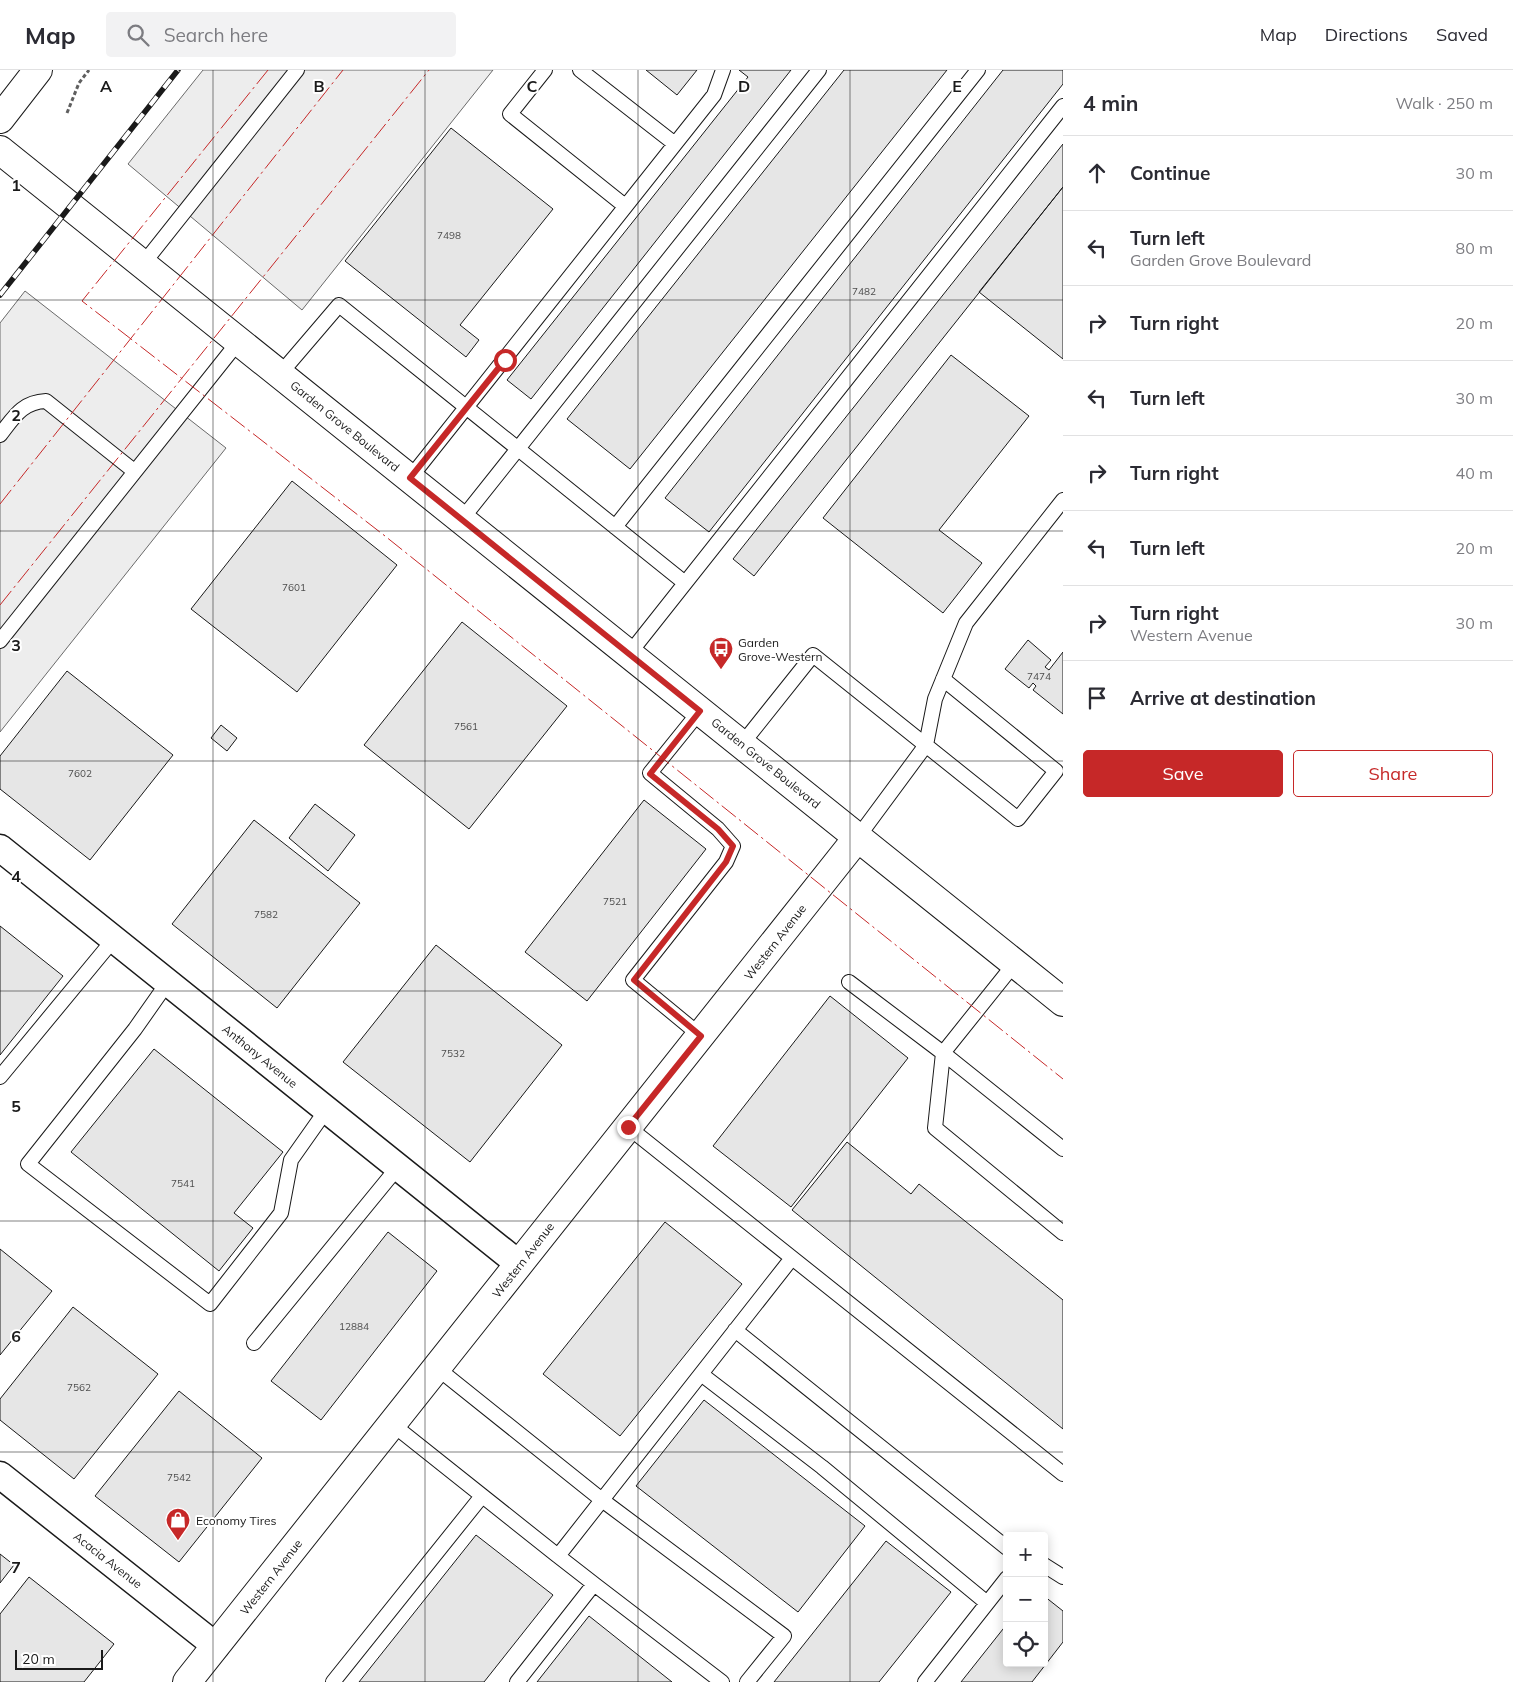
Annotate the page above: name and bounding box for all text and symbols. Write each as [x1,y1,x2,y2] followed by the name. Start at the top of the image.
[106,12,456,57] search box
[25,20,76,50] text: Map
[124,21,152,49] icon: search
[164,23,268,47] text: Search here
[1260,23,1297,46] text: Map
[1325,23,1408,46] text: Directions
[1436,23,1488,46] text: Saved
[100,76,112,96] text: A
[313,76,325,96] text: B
[527,76,538,96] text: C
[738,76,750,96] text: D
[952,76,962,96] text: E
[1083,90,1138,116] text: 4 min
[1395,93,1493,113] text: Walk · 250 m
[1083,159,1111,187] icon: ahead
[1130,161,1210,185] text: Continue
[1456,163,1493,183] text: 30 m
[11,175,21,195] text: 1
[1130,226,1205,250] text: Turn left
[437,229,461,242] house number: 7498
[1083,234,1111,262] icon: left
[1456,238,1493,258] text: 80 m
[1130,250,1311,270] text: Garden Grove Boulevard
[852,285,876,298] house number: 7482
[1083,309,1111,337] icon: right
[1130,311,1219,335] text: Turn right
[1456,313,1493,333] text: 20 m
[494,349,517,372] route start
[287,377,403,475] street label: Garden Grove Boulevard
[1083,384,1111,412] icon: left
[1130,386,1205,410] text: Turn left
[1456,388,1493,408] text: 30 m
[11,405,21,425] text: 2
[1083,459,1111,487] icon: right
[1130,461,1219,485] text: Turn right
[1456,463,1493,483] text: 40 m
[1083,534,1111,562] icon: left
[1130,536,1205,560] text: Turn left
[1456,538,1493,558] text: 20 m
[282,581,306,594] house number: 7601
[1130,601,1219,625] text: Turn right
[1083,609,1111,637] icon: right
[1456,613,1493,633] text: 30 m
[1130,625,1253,645] text: Western Avenue
[11,635,21,655] text: 3
[738,635,822,664] place label: Garden Grove-Western
[708,636,734,670] bus stop icon: Garden Grove-Western
[1027,670,1051,683] house number: 7474
[1083,684,1111,712] icon: arrive
[1130,686,1316,710] text: Arrive at destination
[708,714,824,812] street label: Garden Grove Boulevard
[454,720,478,733] house number: 7561
[1083,750,1283,797] button: Save
[1293,750,1493,797] button: Share
[68,767,92,780] house number: 7602
[11,866,21,886] text: 4
[603,895,627,908] house number: 7521
[741,901,809,983] street label: Western Avenue
[254,908,278,921] house number: 7582
[219,1021,301,1091] street label: Anthony Avenue
[441,1047,465,1060] house number: 7532
[11,1096,21,1116] text: 5
[617,1116,640,1139] route end
[171,1177,195,1190] house number: 7541
[489,1219,557,1301] street label: Western Avenue
[339,1320,369,1333] house number: 12884
[11,1326,21,1346] text: 6
[67,1381,91,1394] house number: 7562
[167,1471,191,1484] house number: 7542
[165,1507,191,1541] shop icon: Economy Tires
[196,1513,276,1528] place label: Economy Tires
[71,1529,145,1591] street label: Acacia Avenue
[1003,1532,1048,1667] map controls
[1003,1532,1048,1577] button: +
[237,1536,305,1618] street label: Western Avenue
[11,1557,21,1577] text: 7
[1003,1577,1048,1622] button: −
[1003,1622,1048,1667] button: locate
[15,1647,102,1670] scale bar
[22,1650,55,1668] text: 20 m

